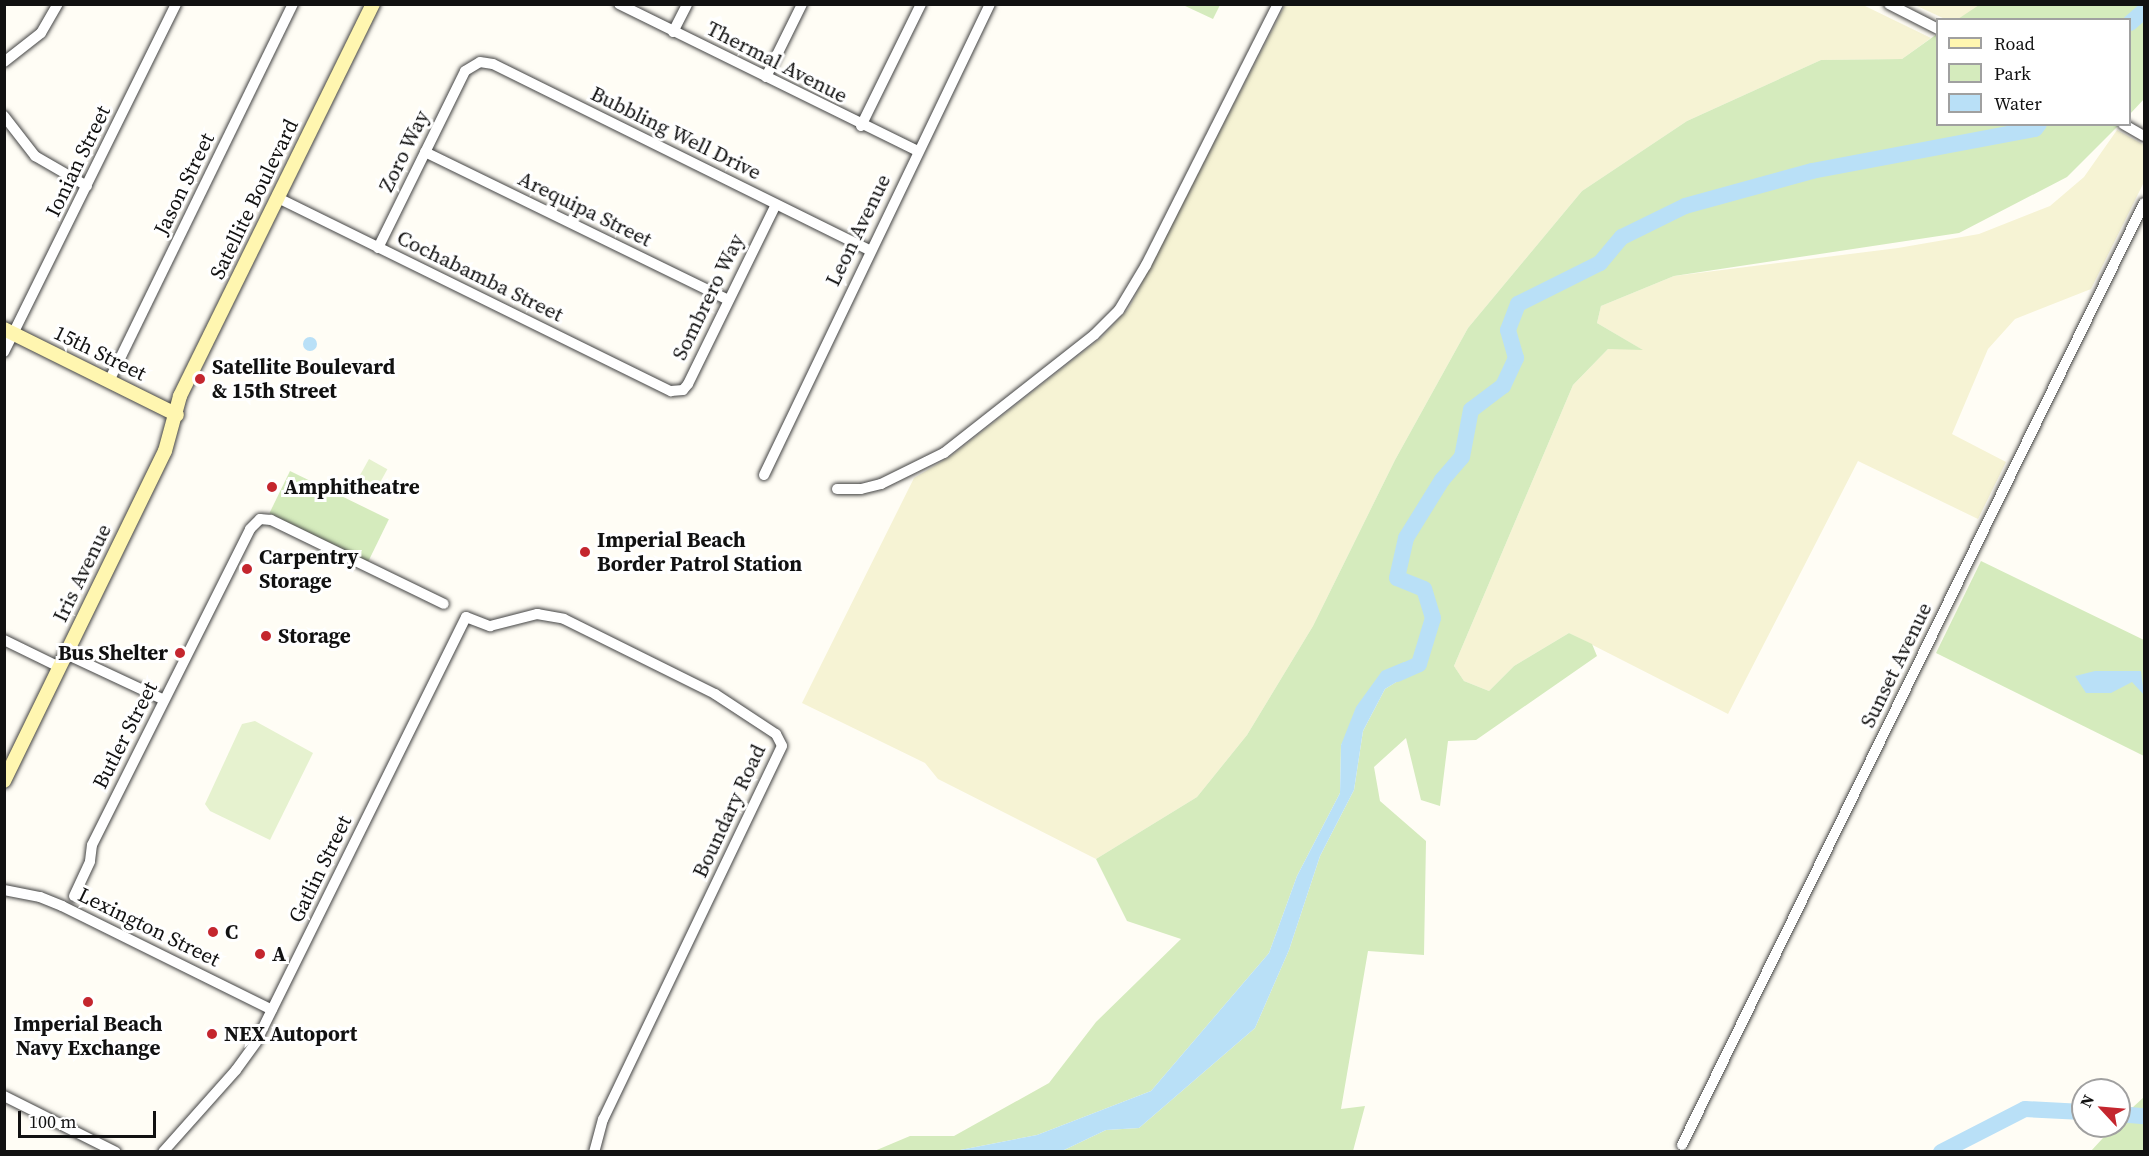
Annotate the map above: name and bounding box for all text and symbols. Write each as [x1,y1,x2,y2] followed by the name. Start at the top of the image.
[702,16,852,108] street label: Thermal Avenue
[1936,18,2131,126] legend
[1994,31,2035,56] text: Road
[1994,61,2031,86] text: Park
[586,81,766,185] street label: Bubbling Well Drive
[1994,91,2042,116] text: Water
[40,101,116,221] street label: Ionian Street
[373,106,435,196] street label: Zoro Way
[204,115,304,283] street label: Satellite Boulevard
[148,129,220,239] street label: Jason Street
[514,166,656,252] street label: Arequipa Street
[820,170,896,290] street label: Leon Avenue
[393,225,567,327] street label: Cochabamba Street
[666,230,750,364] street label: Sombrero Way
[50,320,150,386] street label: 15th Street
[212,354,395,404] place label: Satellite Boulevard & 15th Street
[193,372,207,386] marker: Satellite Boulevard & 15th Street
[284,474,420,500] place label: Amphitheatre
[265,480,279,494] marker: Amphitheatre
[47,520,117,626] street label: Iris Avenue
[597,527,802,577] place label: Imperial Beach Border Patrol Station
[259,544,359,594] place label: Carpentry Storage
[578,545,592,559] marker: Imperial Beach Border Patrol Station
[240,562,254,576] marker: Carpentry Storage
[1855,598,1937,732] street label: Sunset Avenue
[278,623,351,649] place label: Storage
[259,629,273,643] marker: Storage
[58,640,168,666] place label: Bus Shelter
[173,646,187,660] marker: Bus Shelter
[87,677,163,793] street label: Butler Street
[687,740,771,882] street label: Boundary Road
[283,811,357,927] street label: Gatlin Street
[74,882,224,972] street label: Lexington Street
[225,919,238,945] place label: C
[206,925,220,939] marker: C
[272,941,286,967] place label: A
[253,947,267,961] marker: A
[81,995,95,1009] marker: Imperial Beach Navy Exchange
[14,1011,162,1061] place label: Imperial Beach Navy Exchange
[224,1021,357,1047] place label: NEX Autoport
[205,1027,219,1041] marker: NEX Autoport
[2071,1078,2131,1138] north arrow
[2074,1091,2099,1111] text: N
[21,1099,159,1137] scale bar
[29,1109,76,1134] text: 100 m

